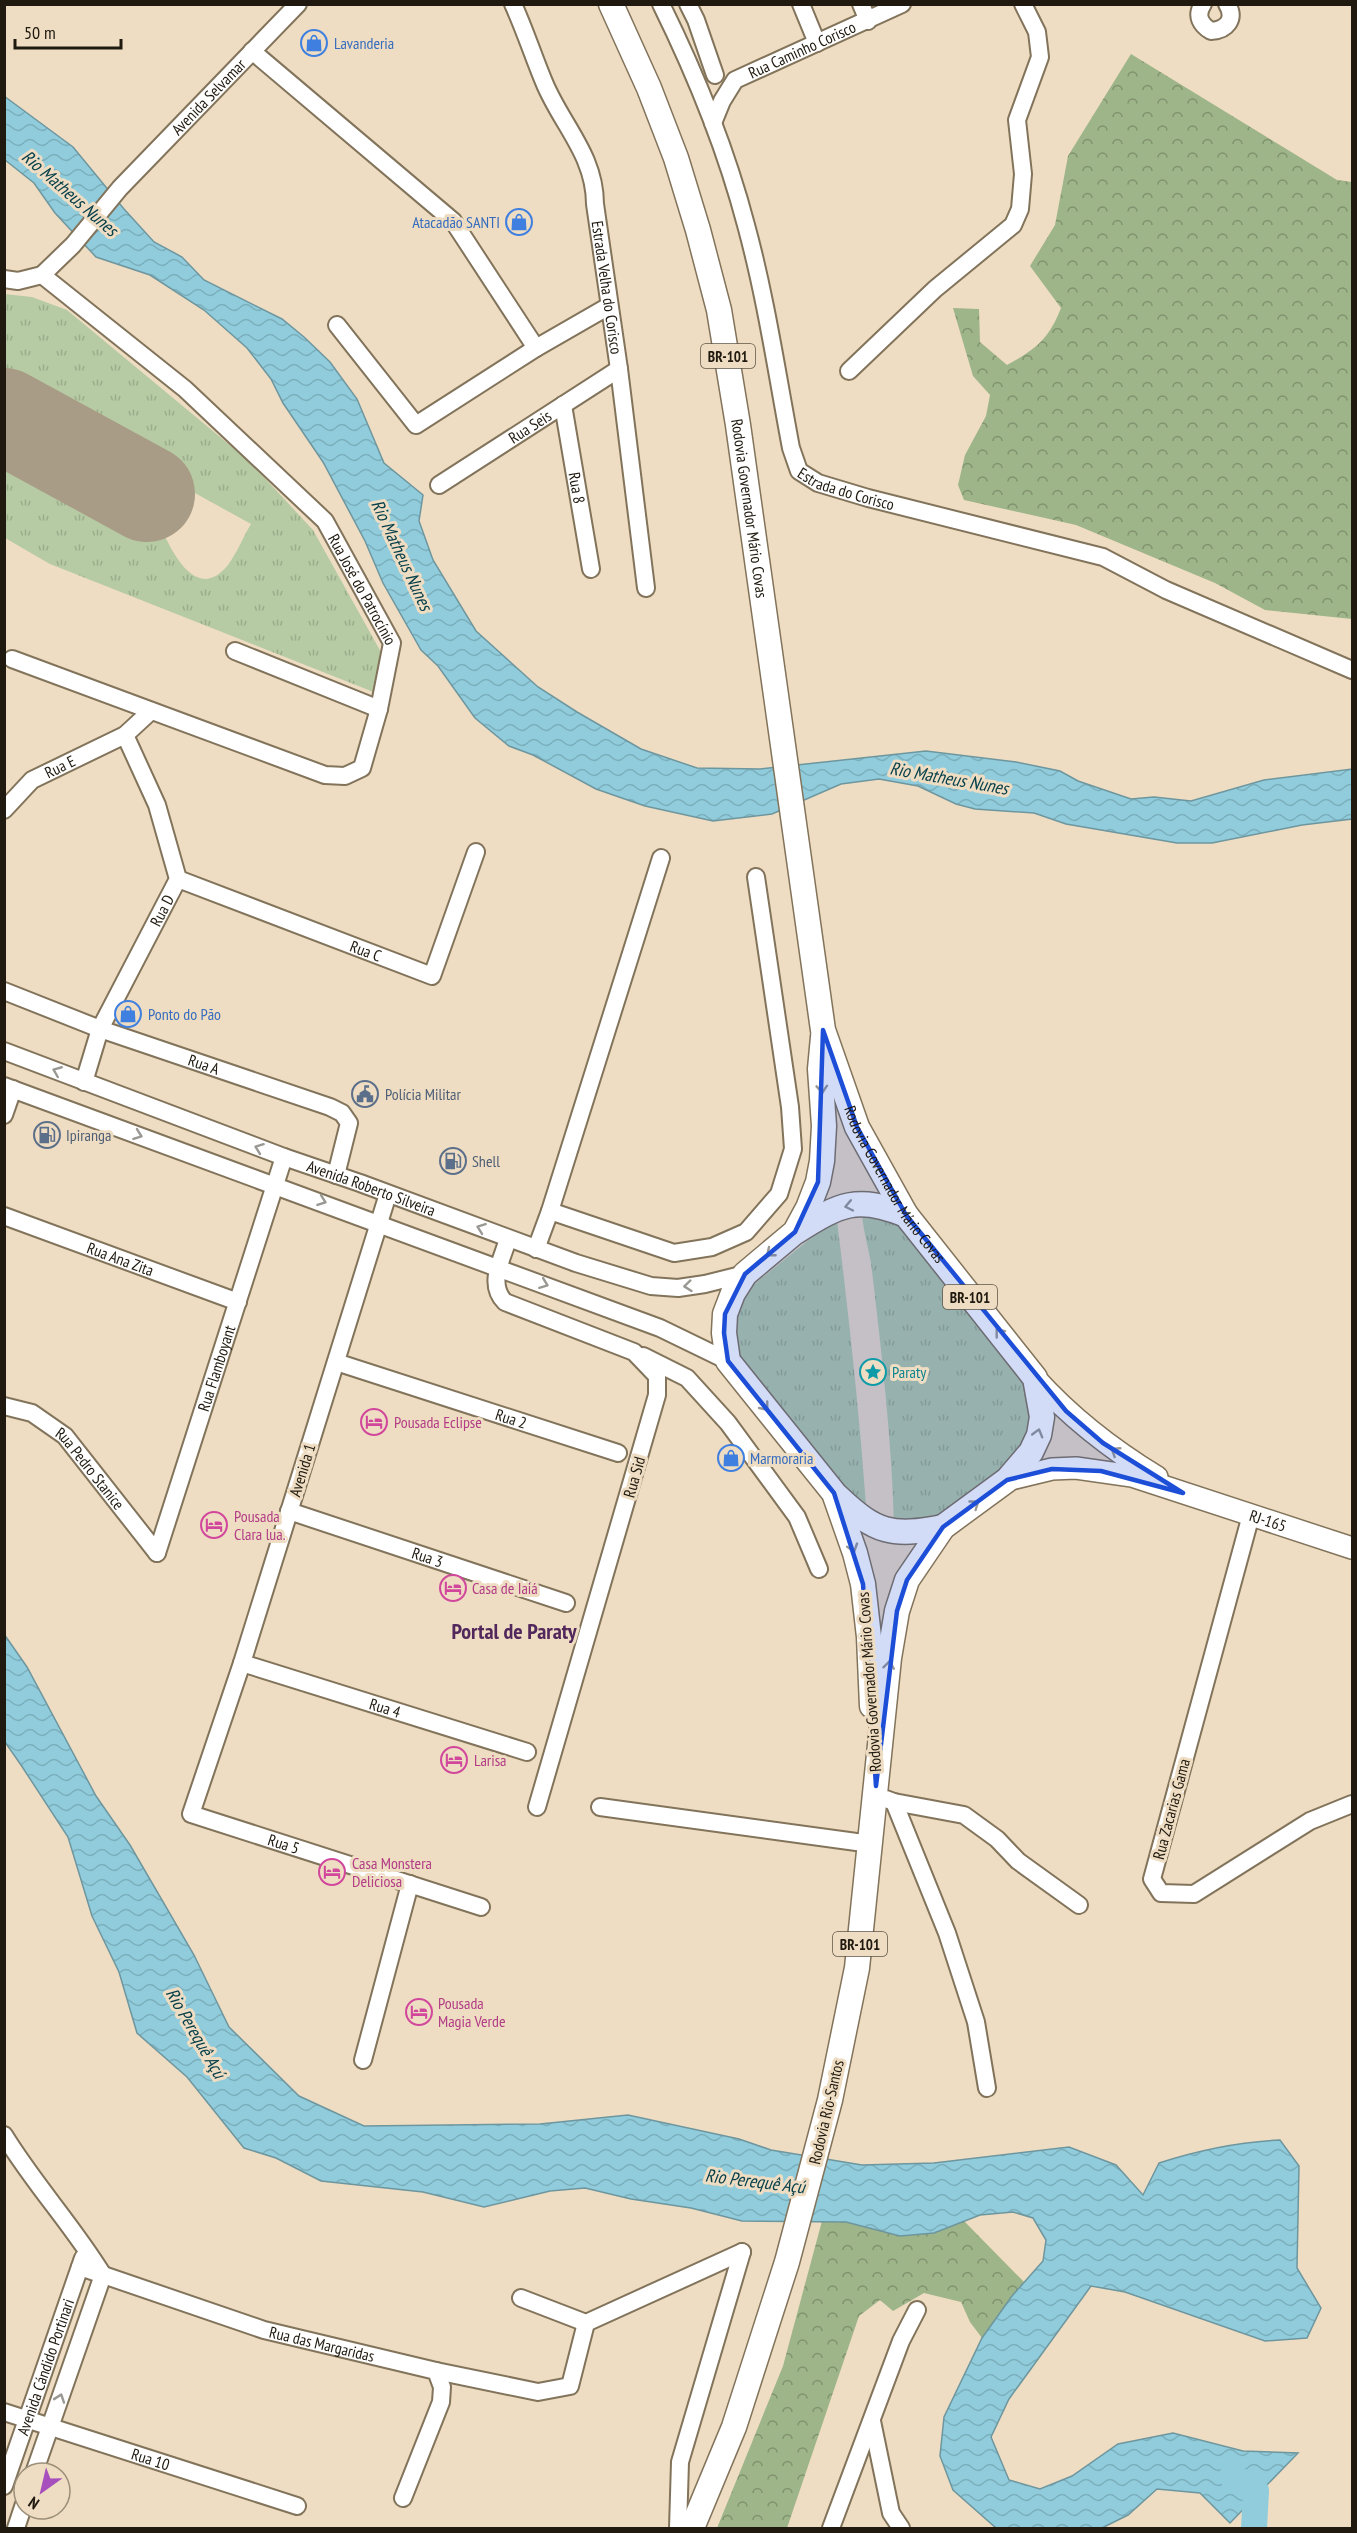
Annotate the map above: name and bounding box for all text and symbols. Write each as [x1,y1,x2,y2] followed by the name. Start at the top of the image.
[15,12,122,50] scale bar
[745,16,859,83] street label: Rua Caminho Corisco
[24,21,56,44] text: 50 m
[299,28,329,58] shop icon: Lavanderia
[334,33,394,53] place label: Lavanderia
[167,54,250,139] street label: Avenida Selvamar
[17,145,124,242] water label: Rio Matheus Nunes
[504,207,534,237] shop icon: Atacadão SANTI
[412,212,500,232] place label: Atacadão SANTI
[588,219,627,355] street label: Estrada Velha do Corisco
[701,344,755,368] road number: BR-101
[505,405,555,448] street label: Rua Seis
[727,417,772,599] street label: Rodovia Governador Mário Covas
[794,463,896,514] street label: Estrada do Corisco
[565,471,590,505] street label: Rua 8
[366,496,439,616] water label: Rio Matheus Nunes
[324,530,401,648] street label: Rua José do Patrocínio
[41,751,78,782] street label: Rua E
[888,756,1012,800] water label: Rio Matheus Nunes
[145,891,178,930] street label: Rua D
[347,936,384,966] street label: Rua C
[113,999,143,1029] shop icon: Ponto do Pão
[148,1004,221,1024] place label: Ponto do Pão
[186,1050,223,1079] street label: Rua A
[52,1066,63,1078] one-way arrow
[350,1079,380,1109] public building icon: Polícia Militar
[385,1084,461,1104] place label: Polícia Militar
[815,1084,828,1093] one-way arrow
[840,1103,950,1267] street label: Rodovia Governador Mário Covas
[32,1120,62,1150] fuel station icon: Ipiranga
[66,1125,111,1145] place label: Ipiranga
[132,1127,143,1140] one-way arrow
[254,1142,264,1155] one-way arrow
[438,1146,468,1176] fuel station icon: Shell
[472,1151,500,1171] place label: Shell
[304,1156,438,1220] street label: Avenida Roberto Silveira
[316,1194,326,1207] one-way arrow
[845,1199,855,1212] one-way arrow
[477,1223,487,1236] one-way arrow
[84,1237,156,1280] street label: Rua Ana Zita
[766,1246,777,1257] one-way arrow
[537,1277,548,1289] one-way arrow
[683,1279,692,1292] one-way arrow
[943,1285,997,1309] road number: BR-101
[193,1322,240,1414] street label: Rua Flamboyant
[995,1328,1006,1339] one-way arrow
[858,1357,888,1387] place icon: Paraty
[892,1362,926,1382] place label: Paraty
[757,1400,768,1411] one-way arrow
[493,1404,529,1433] street label: Rua 2
[359,1407,389,1437] hotel icon: Pousada Eclipse
[394,1412,482,1432] place label: Pousada Eclipse
[52,1423,129,1514] street label: Rua Pedro Stanice
[1031,1428,1043,1439] one-way arrow
[284,1441,320,1499] street label: Avenida 1
[716,1443,746,1473] shop icon: Marmoraria
[1111,1447,1122,1458] one-way arrow
[750,1448,813,1468] place label: Marmoraria
[619,1454,649,1500] street label: Rua Sid
[969,1500,980,1511] one-way arrow
[1247,1505,1289,1536] street label: RJ-165
[234,1506,286,1544] place label: Pousada Clara lua.
[199,1510,229,1540] hotel icon: Pousada Clara lua.
[846,1542,858,1553] one-way arrow
[409,1543,446,1571] street label: Rua 3
[438,1573,468,1603] hotel icon: Casa de Iaiá
[472,1578,538,1598] place label: Casa de Iaiá
[853,1591,885,1773] street label: Rodovia Governador Mário Covas
[451,1617,578,1645] district label: Portal de Paraty
[882,1660,894,1670] one-way arrow
[367,1693,403,1722] street label: Rua 4
[439,1745,469,1775] hotel icon: Larisa
[474,1750,506,1770] place label: Larisa
[1148,1756,1194,1862] street label: Rua Zacarias Gama
[266,1829,302,1858] street label: Rua 5
[352,1853,432,1891] place label: Casa Monstera Deliciosa
[317,1857,347,1887] hotel icon: Casa Monstera Deliciosa
[833,1932,887,1956] road number: BR-101
[161,1984,232,2083] water label: Rio Perequê Açú
[438,1993,506,2031] place label: Pousada Magia Verde
[404,1997,434,2027] hotel icon: Pousada Magia Verde
[804,2058,848,2166] street label: Rodovia Rio-Santos
[704,2163,807,2199] water label: Rio Perequê Açú
[12,2296,78,2438] street label: Avenida Cándido Portinari
[267,2322,377,2366] street label: Rua das Margaridas
[53,2393,66,2404] one-way arrow
[129,2444,172,2475] street label: Rua 10
[12,2461,72,2521] north arrow
[24,2493,43,2514] text: N

